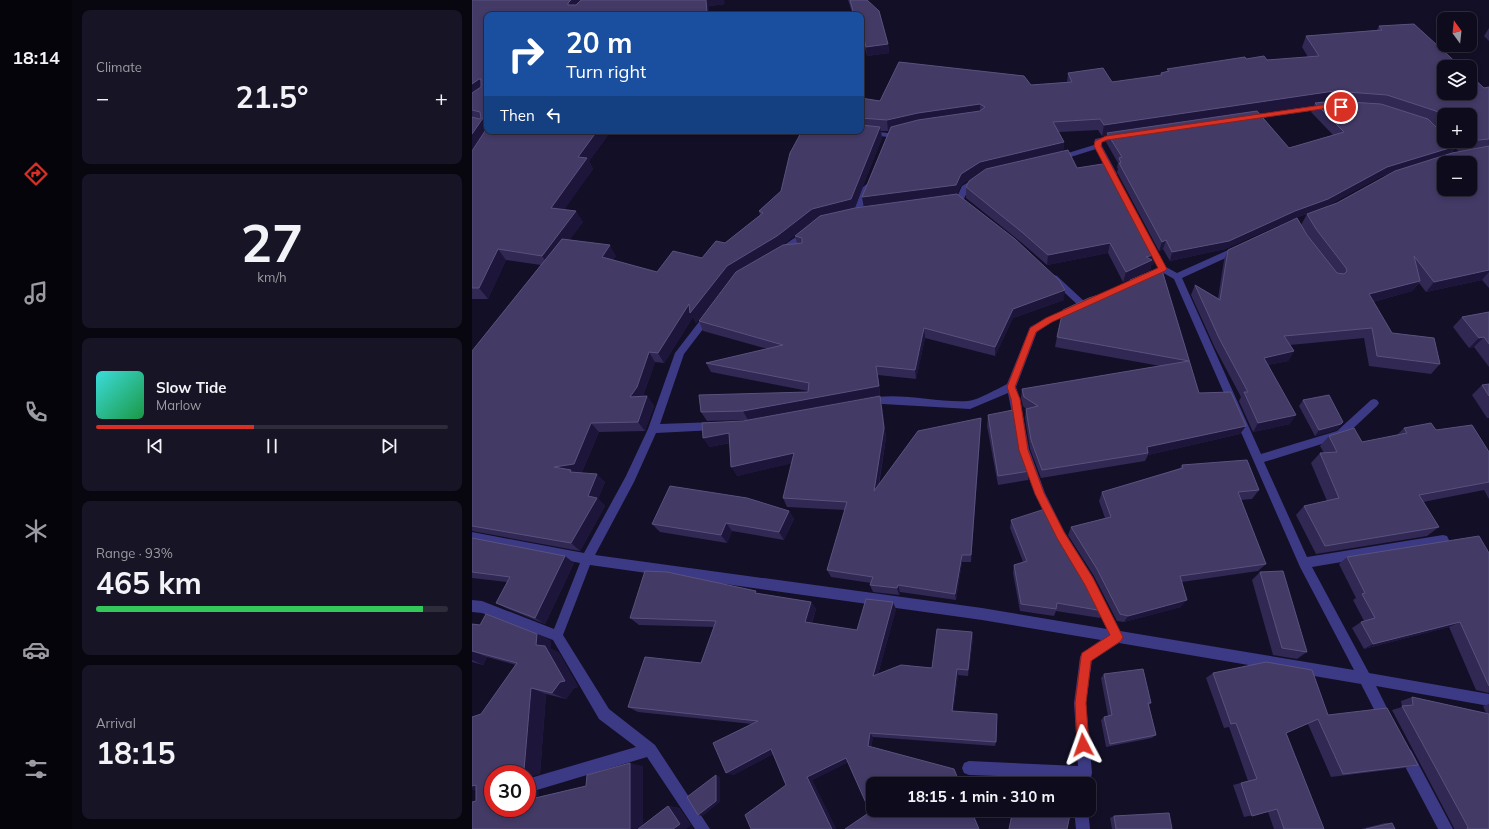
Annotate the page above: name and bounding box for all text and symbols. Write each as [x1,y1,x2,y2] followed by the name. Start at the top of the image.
[1437,12,1477,52] north arrow
[1437,12,1477,196] map controls
[566,25,632,60] text: 20 m
[500,28,552,80] icon: right
[12,46,60,69] text: 18:14
[96,59,142,75] text: Climate
[566,60,646,83] text: Turn right
[1437,60,1477,100] button: layers
[236,78,308,116] text: 21.5°
[96,84,109,112] text: −
[435,84,448,112] text: +
[1324,90,1358,124] pin
[1330,96,1352,118] icon: arrive
[543,104,565,126] icon: left
[500,106,535,125] text: Then
[1437,108,1477,148] button: +
[1437,156,1477,196] button: −
[22,160,50,188] icon: directions
[241,210,303,275] text: 27
[257,269,287,285] text: km/h
[22,279,50,307] icon: music
[156,378,226,397] text: Slow Tide
[156,397,201,413] text: Marlow
[22,398,50,426] icon: phone
[144,435,166,457] icon: previous
[261,435,283,457] icon: pause
[378,435,400,457] icon: next
[22,517,50,545] icon: climate
[96,545,173,561] text: Range · 93%
[96,564,202,602] text: 465 km
[22,636,50,664] icon: car
[96,715,136,731] text: Arrival
[1062,724,1104,766] position arrow
[96,734,175,772] text: 18:15
[22,755,50,783] icon: filters
[484,765,536,817] speed limit sign: 30
[907,787,1055,806] text: 18:15 · 1 min · 310 m

